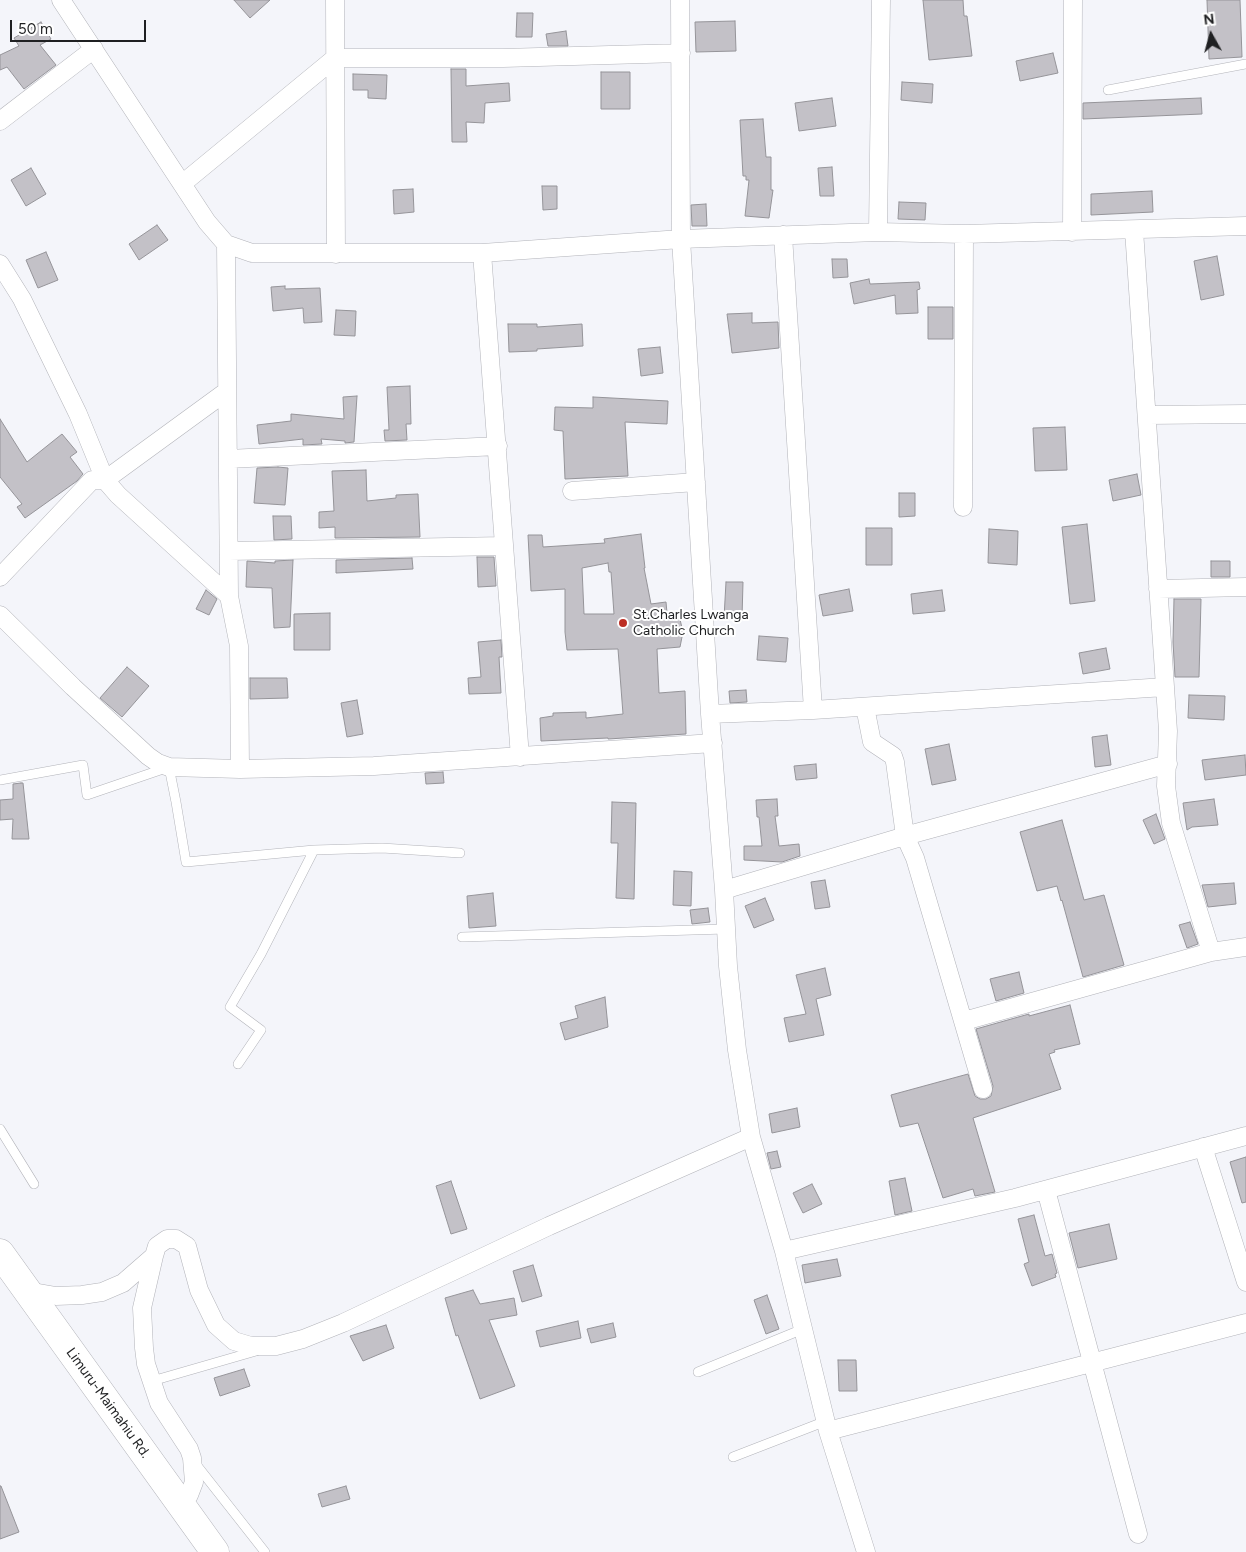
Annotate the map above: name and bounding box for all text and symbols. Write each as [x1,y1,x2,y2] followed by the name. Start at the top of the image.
[12,10,149,42] scale bar
[1186,10,1236,60] north arrow
[1203,11,1216,29] text: N
[18,20,53,38] text: 50 m
[633,607,749,640] place label: St.Charles Lwanga Catholic Church
[617,617,629,629] marker: St.Charles Lwanga Catholic Church
[62,1345,154,1461] street label: Limuru-Maimahiu Rd.

